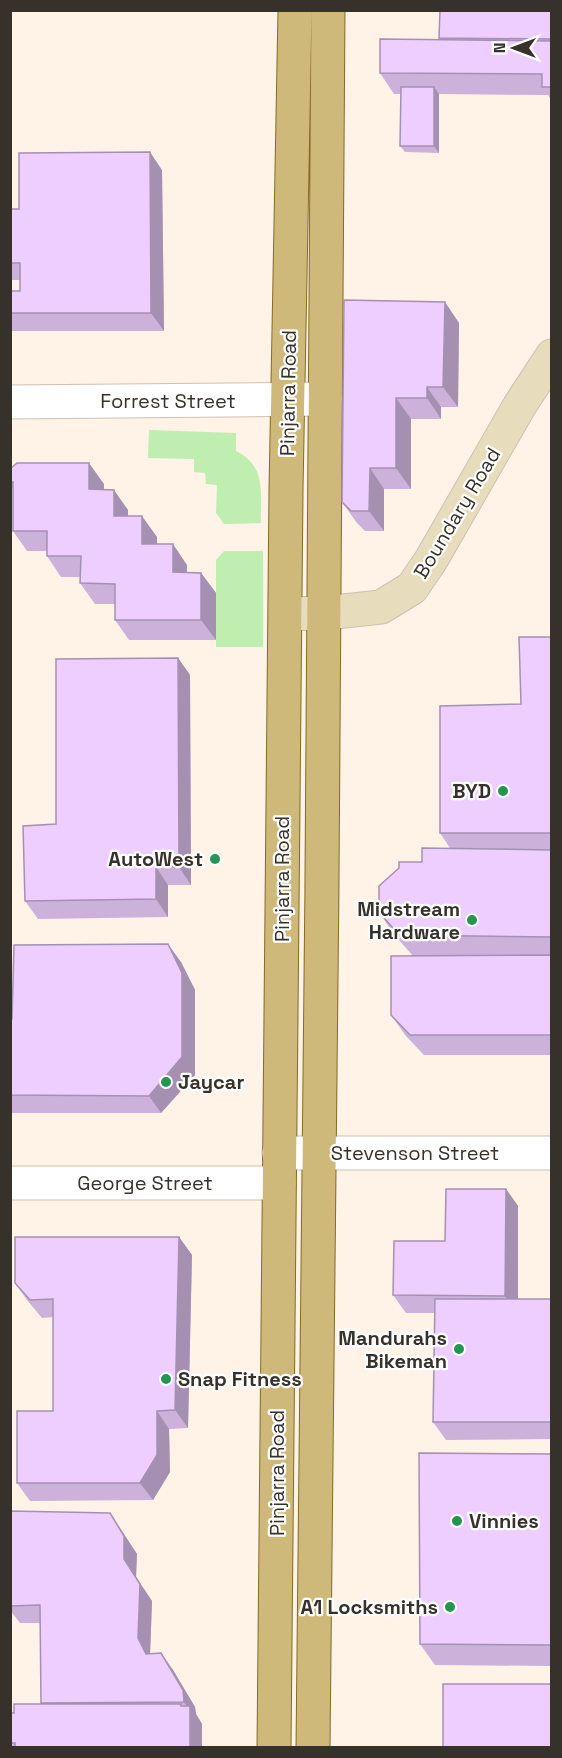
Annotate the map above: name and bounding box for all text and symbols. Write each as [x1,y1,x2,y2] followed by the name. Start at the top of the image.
[484,18,544,78] north arrow
[489,43,510,53] text: N
[274,330,302,456] street label: Pinjarra Road
[100,388,236,414] street label: Forrest Street
[408,443,506,583] street label: Boundary Road
[452,778,491,804] place label: BYD
[496,784,510,798] marker: BYD
[269,816,295,942] street label: Pinjarra Road
[108,846,203,872] place label: AutoWest
[208,852,222,866] marker: AutoWest
[357,896,460,945] place label: Midstream Hardware
[465,913,479,927] marker: Midstream Hardware
[178,1069,244,1095] place label: Jaycar
[159,1075,173,1089] marker: Jaycar
[331,1140,499,1166] street label: Stevenson Street
[77,1170,213,1196] street label: George Street
[338,1325,447,1374] place label: Mandurahs Bikeman
[452,1342,466,1356] marker: Mandurahs Bikeman
[178,1366,302,1392] place label: Snap Fitness
[159,1372,173,1386] marker: Snap Fitness
[264,1410,290,1536] street label: Pinjarra Road
[469,1508,539,1534] place label: Vinnies
[450,1514,464,1528] marker: Vinnies
[301,1594,438,1620] place label: A1 Locksmiths
[443,1600,457,1614] marker: A1 Locksmiths

